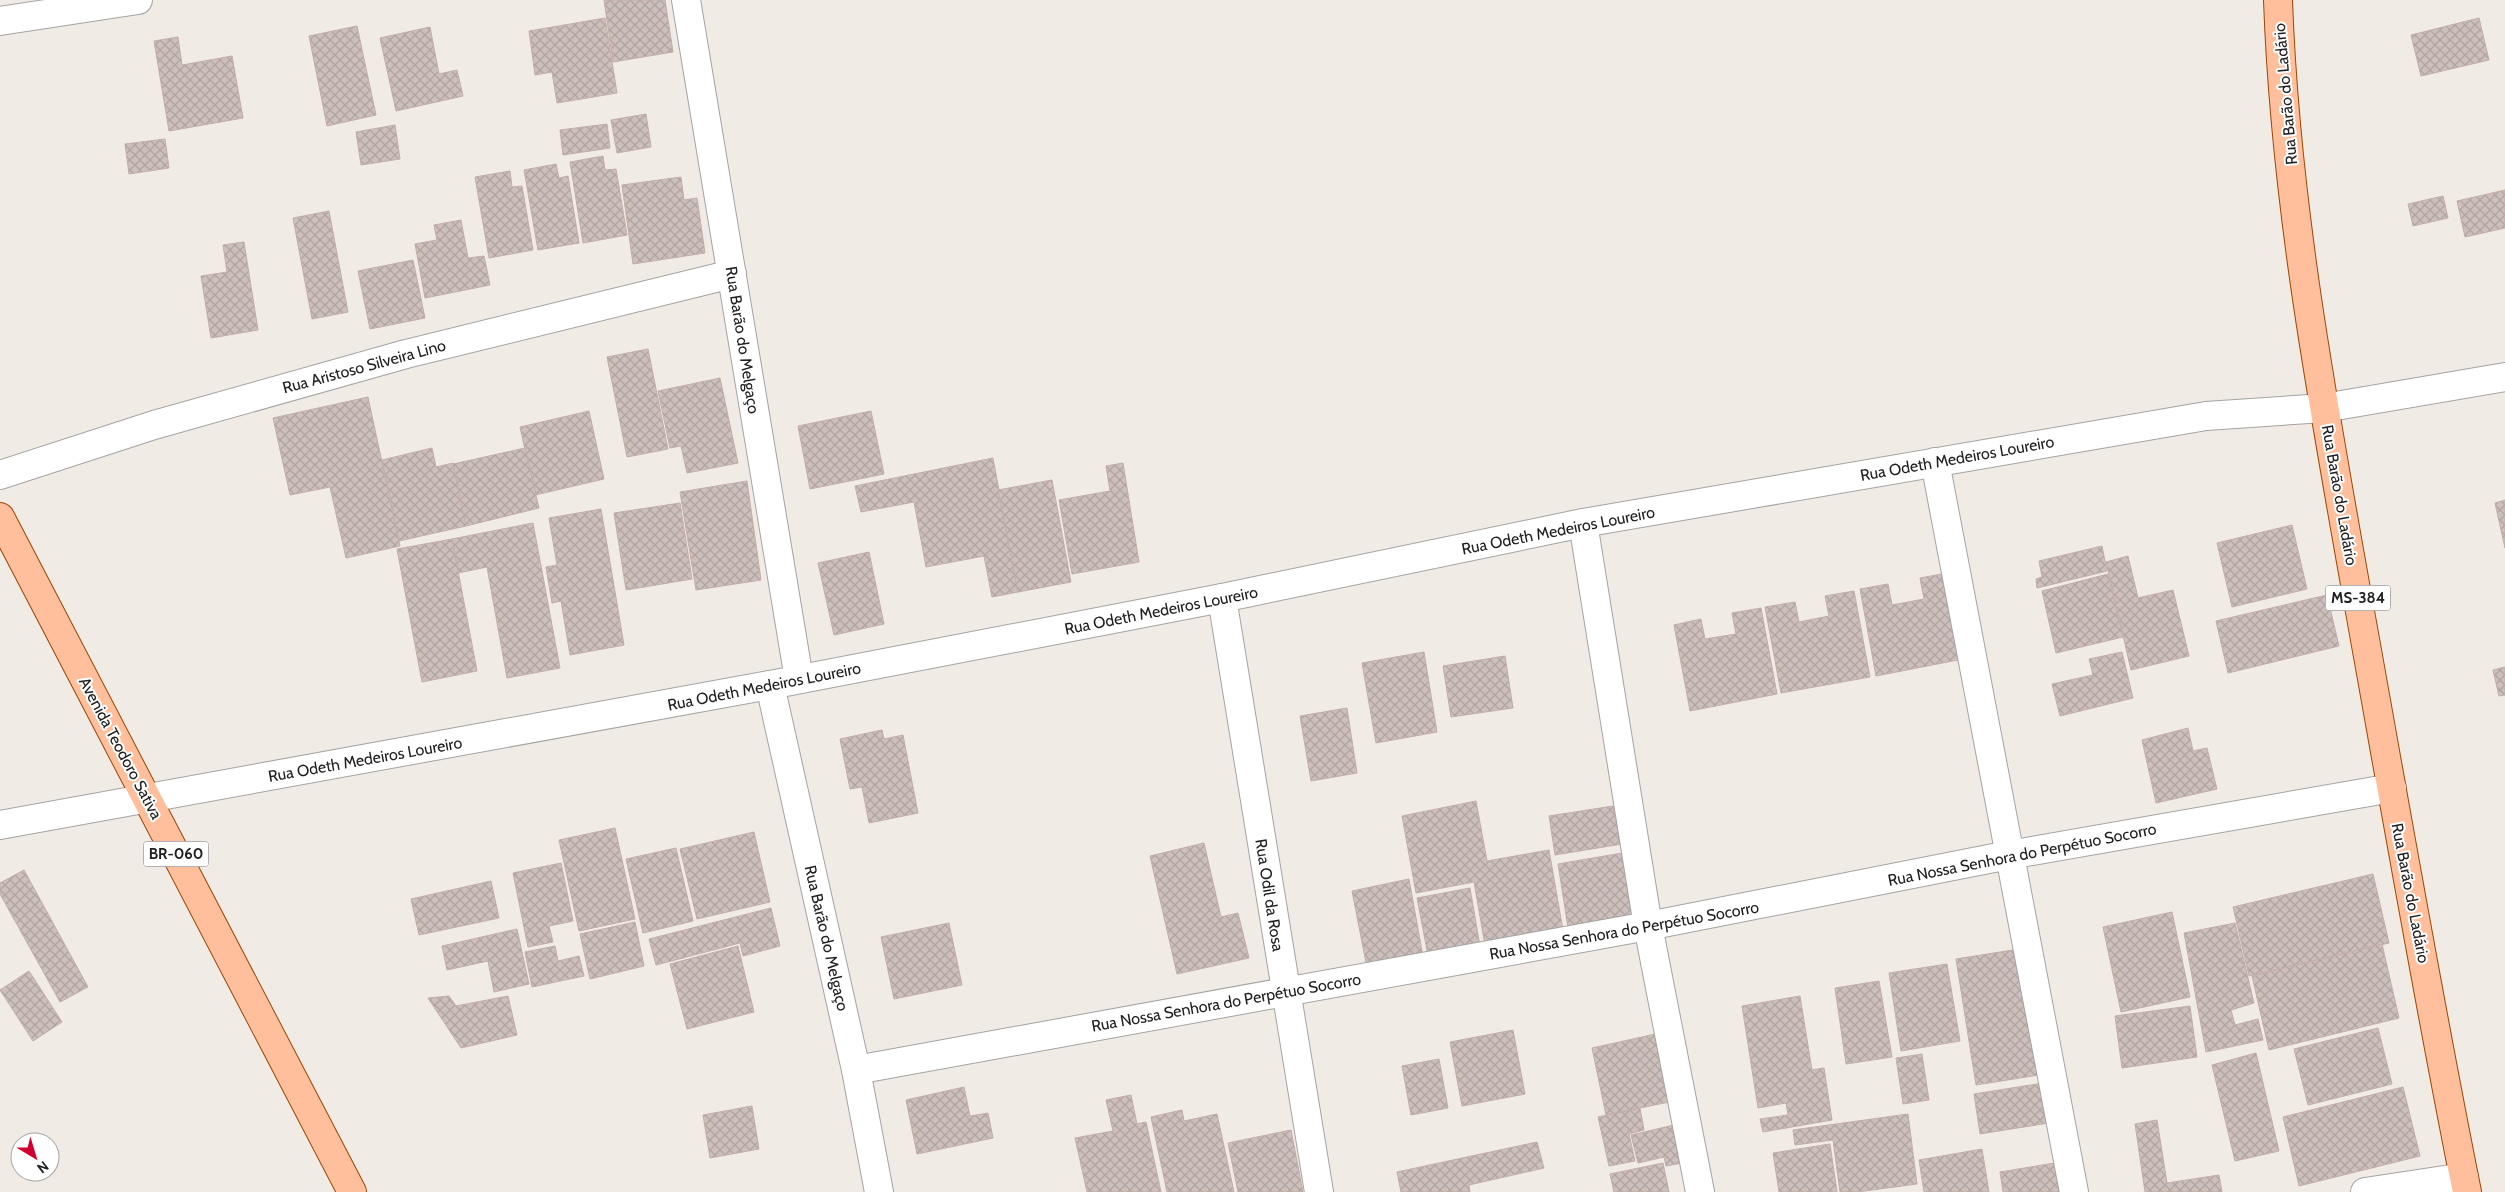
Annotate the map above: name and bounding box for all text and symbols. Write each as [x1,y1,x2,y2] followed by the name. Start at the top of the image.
[2270,22,2301,166] street label: Rua Barão do Ladário
[721,265,764,415] street label: Rua Barão do Melgaço
[280,335,448,397] street label: Rua Aristoso Silveira Lino
[2318,423,2361,567] street label: Rua Barão do Ladário
[1859,432,2056,485] street label: Rua Odeth Medeiros Loureiro
[1460,502,1657,559] street label: Rua Odeth Medeiros Loureiro
[1063,582,1260,639] street label: Rua Odeth Medeiros Loureiro
[2326,586,2390,610] road number: MS-384
[666,658,863,715] street label: Rua Odeth Medeiros Loureiro
[75,674,166,823] street label: Avenida Teodoro Sativa
[267,733,464,786] street label: Rua Odeth Medeiros Loureiro
[1886,819,2158,890] street label: Rua Nossa Senhora do Perpétuo Socorro
[2388,822,2433,965] street label: Rua Barão do Ladário
[1251,837,1288,953] street label: Rua Odil da Rosa
[144,842,208,866] road number: BR-060
[800,863,853,1013] street label: Rua Barão do Melgaço
[1488,897,1760,964] street label: Rua Nossa Senhora do Perpétuo Socorro
[1090,969,1362,1036] street label: Rua Nossa Senhora do Perpétuo Socorro
[10,1132,60,1182] north arrow
[34,1157,52,1177] text: N

